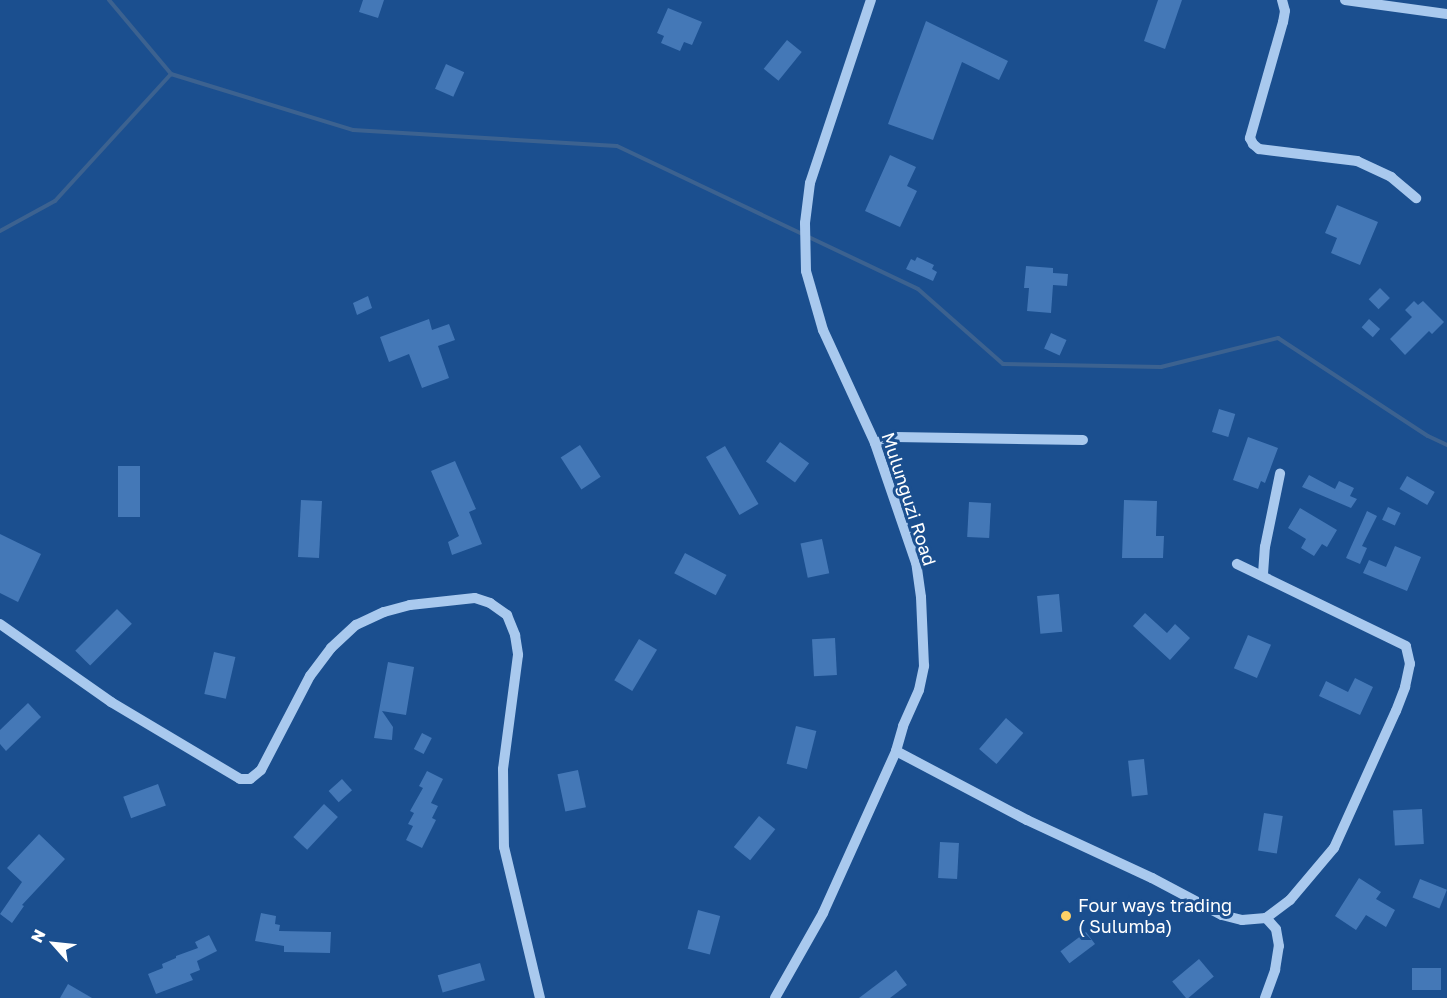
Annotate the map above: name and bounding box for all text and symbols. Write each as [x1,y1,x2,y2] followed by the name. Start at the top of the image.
[877,430,941,568] street label: Mulunguzi Road
[1078,895,1232,938] place label: Four ways trading ( Sulumba)
[1059,909,1073,923] marker: Four ways trading ( Sulumba)
[24,914,84,974] north arrow
[26,926,50,946] text: N

